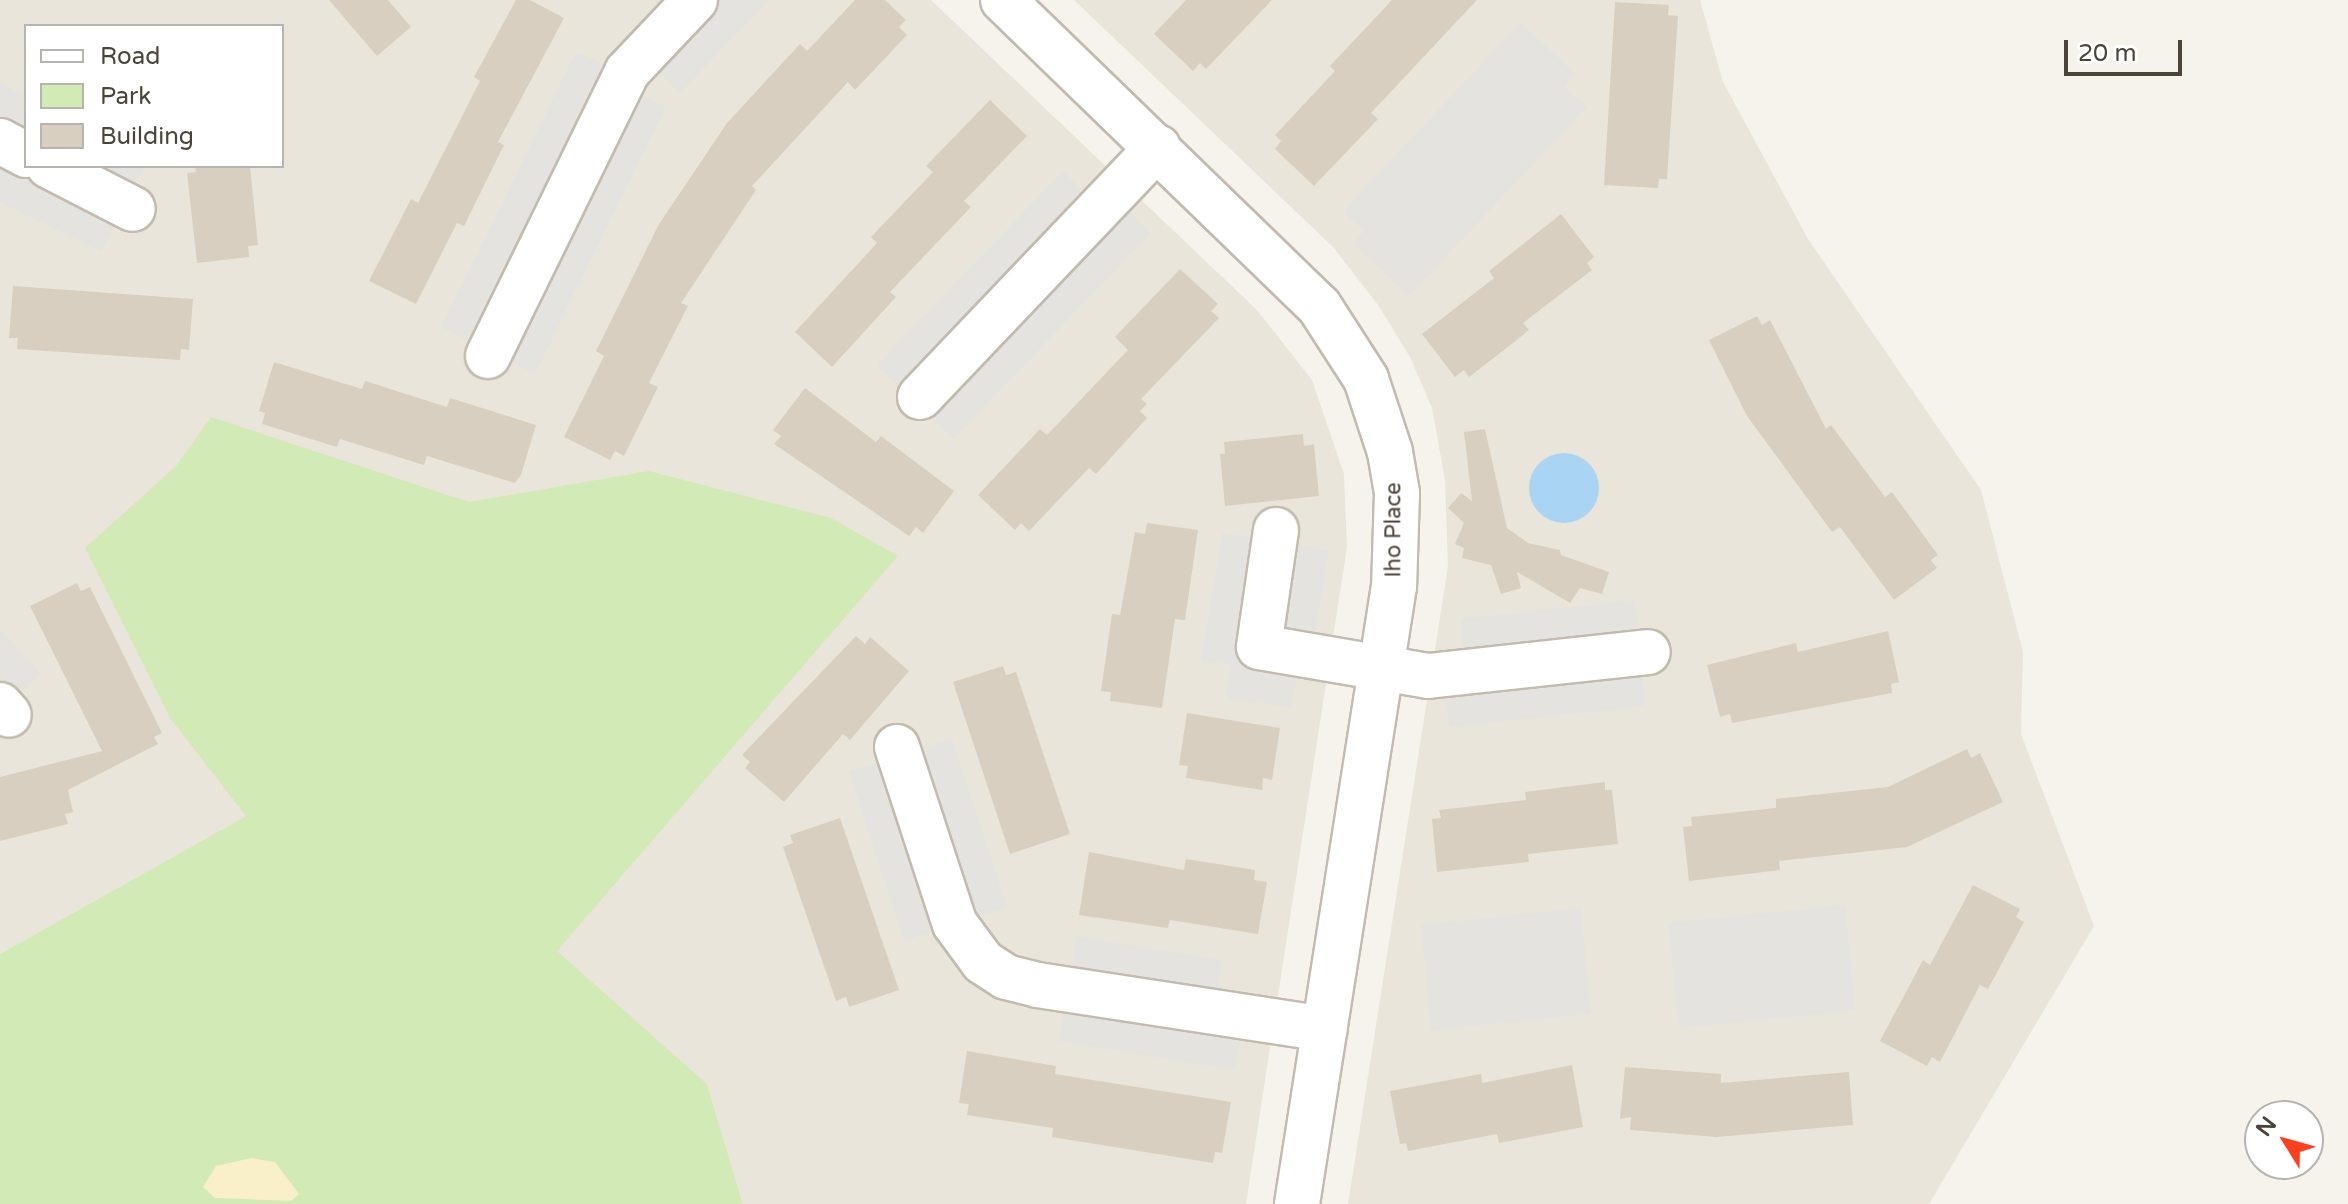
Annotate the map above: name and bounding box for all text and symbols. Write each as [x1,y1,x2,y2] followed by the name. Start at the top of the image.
[24,24,284,168] legend
[2068,24,2186,74] scale bar
[2078,39,2136,68] text: 20 m
[100,42,160,71] text: Road
[100,82,151,111] text: Park
[100,122,194,151] text: Building
[1381,482,1407,578] street label: Iho Place
[2244,1100,2324,1180] north arrow
[2251,1112,2282,1142] text: N

